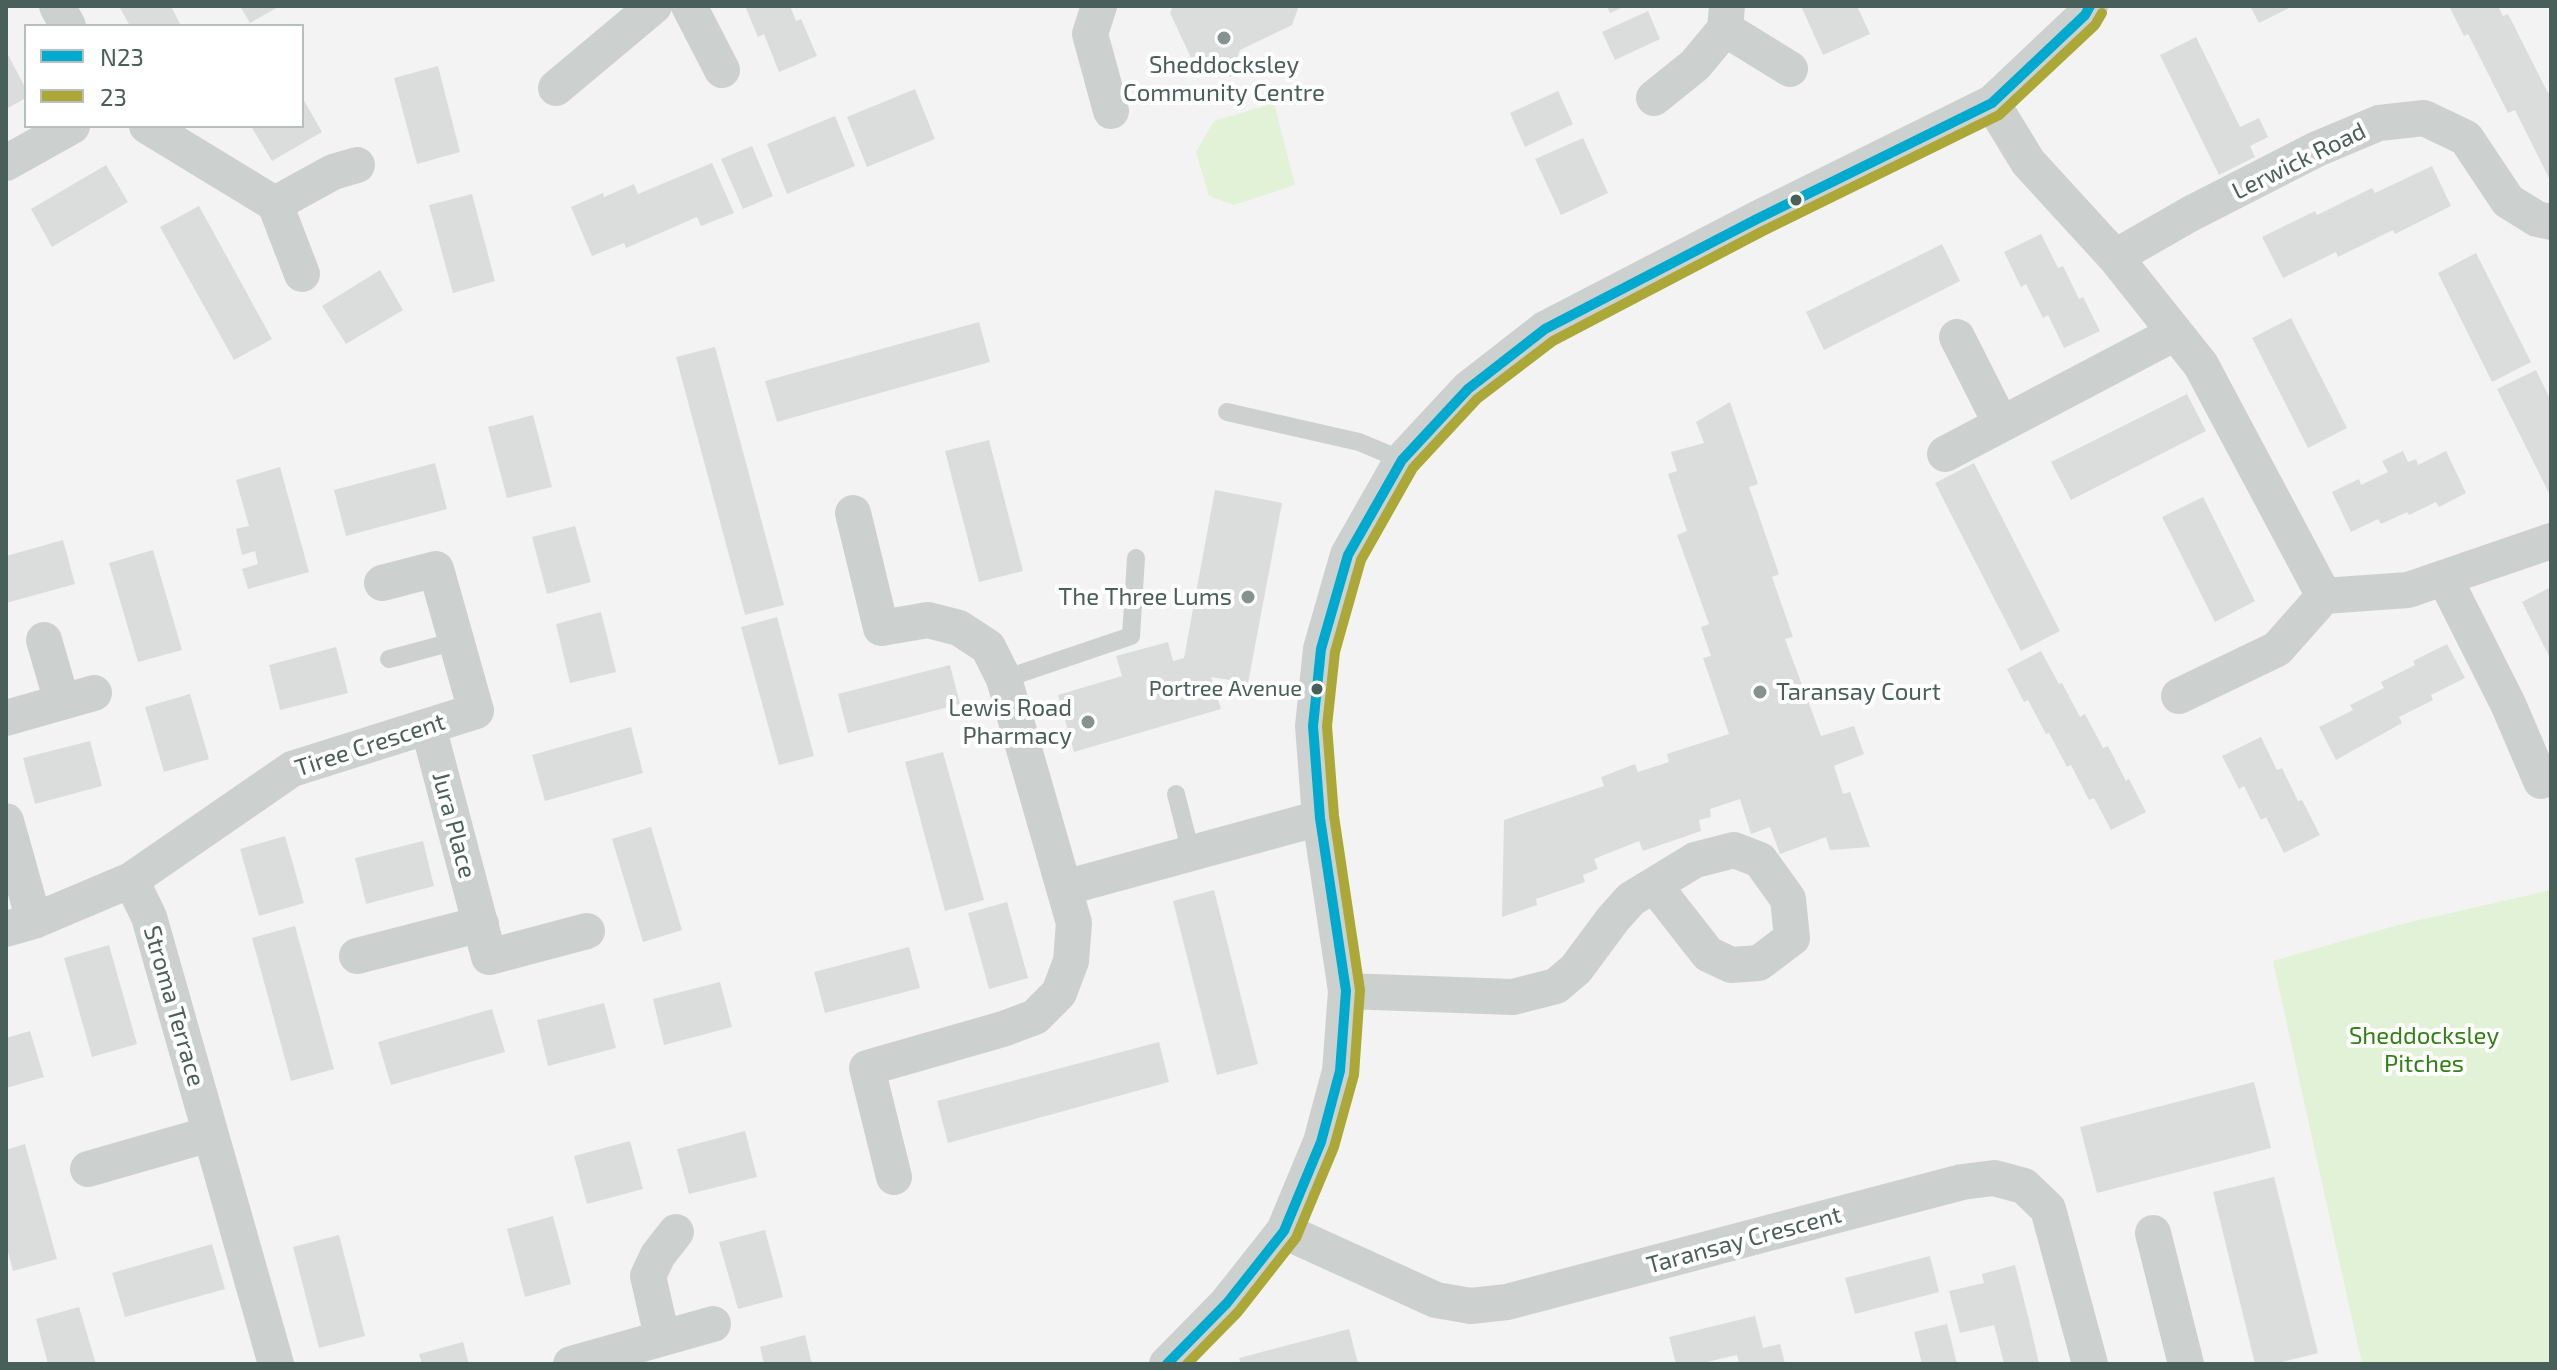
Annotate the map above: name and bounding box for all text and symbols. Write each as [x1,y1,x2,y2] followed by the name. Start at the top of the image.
[24,24,304,128] legend
[1215,29,1233,47] marker: Sheddocksley Community Centre
[100,42,144,71] text: N23
[1123,51,1325,107] place label: Sheddocksley Community Centre
[100,82,127,111] text: 23
[2227,116,2371,206] street label: Lerwick Road
[1788,192,1804,208] unlabelled marker
[1058,583,1232,611] place label: The Three Lums
[1239,588,1257,606] marker: The Three Lums
[1149,676,1302,702] place label: Portree Avenue
[1776,678,1941,706] place label: Taransay Court
[1309,681,1325,697] marker: Portree Avenue
[1751,683,1769,701] marker: Taransay Court
[948,694,1072,750] place label: Lewis Road Pharmacy
[291,707,449,783] street label: Tiree Crescent
[1079,713,1097,731] marker: Lewis Road Pharmacy
[426,769,482,881] street label: Jura Place
[137,922,211,1090] street label: Stroma Terrace
[2349,1022,2499,1078] park label: Sheddocksley Pitches
[1643,1200,1845,1280] street label: Taransay Crescent

